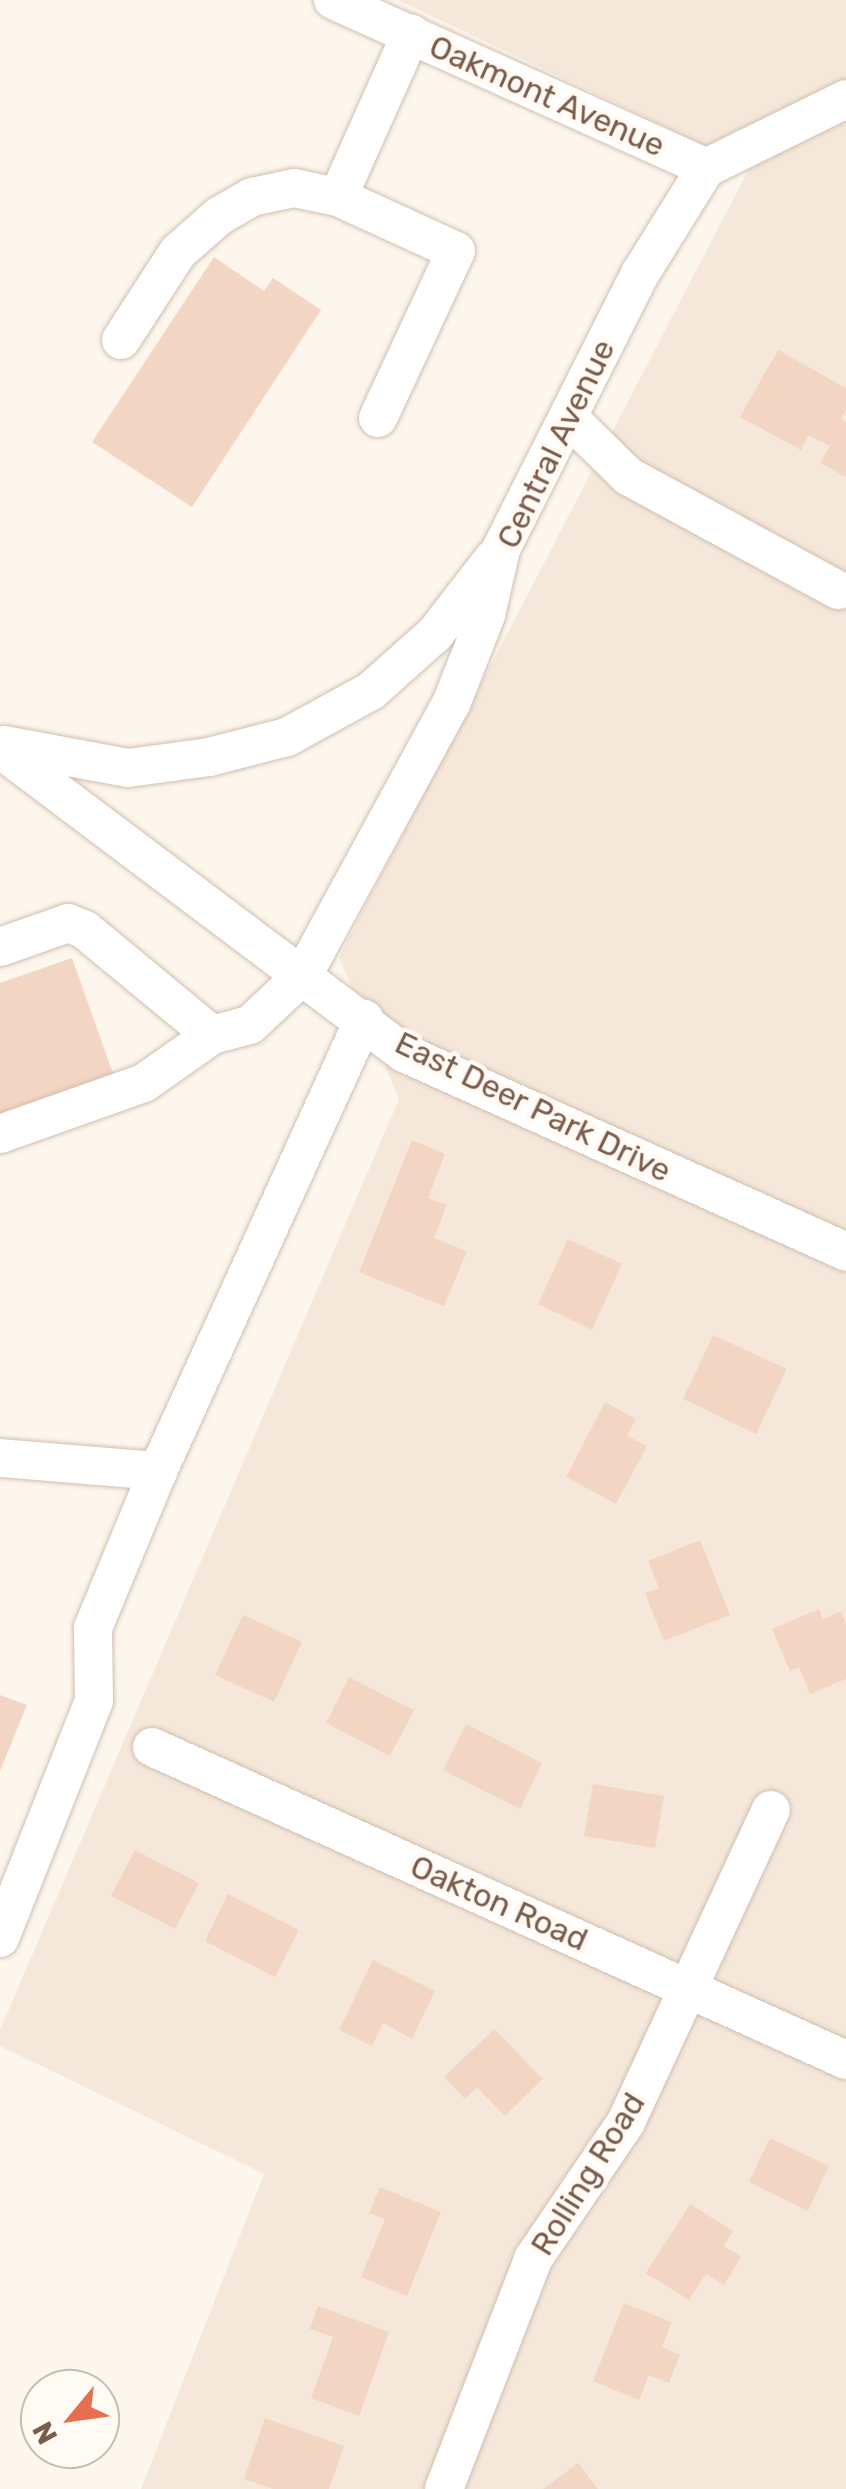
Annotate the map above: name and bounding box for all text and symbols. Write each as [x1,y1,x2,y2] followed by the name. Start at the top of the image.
[423,27,671,165] street label: Oakmont Avenue
[489,333,623,555] street label: Central Avenue
[388,1023,678,1191] street label: East Deer Park Drive
[405,1847,593,1959] street label: Oakton Road
[523,2086,653,2262] street label: Rolling Road
[20,2369,120,2469] north arrow
[26,2416,64,2450] text: N

